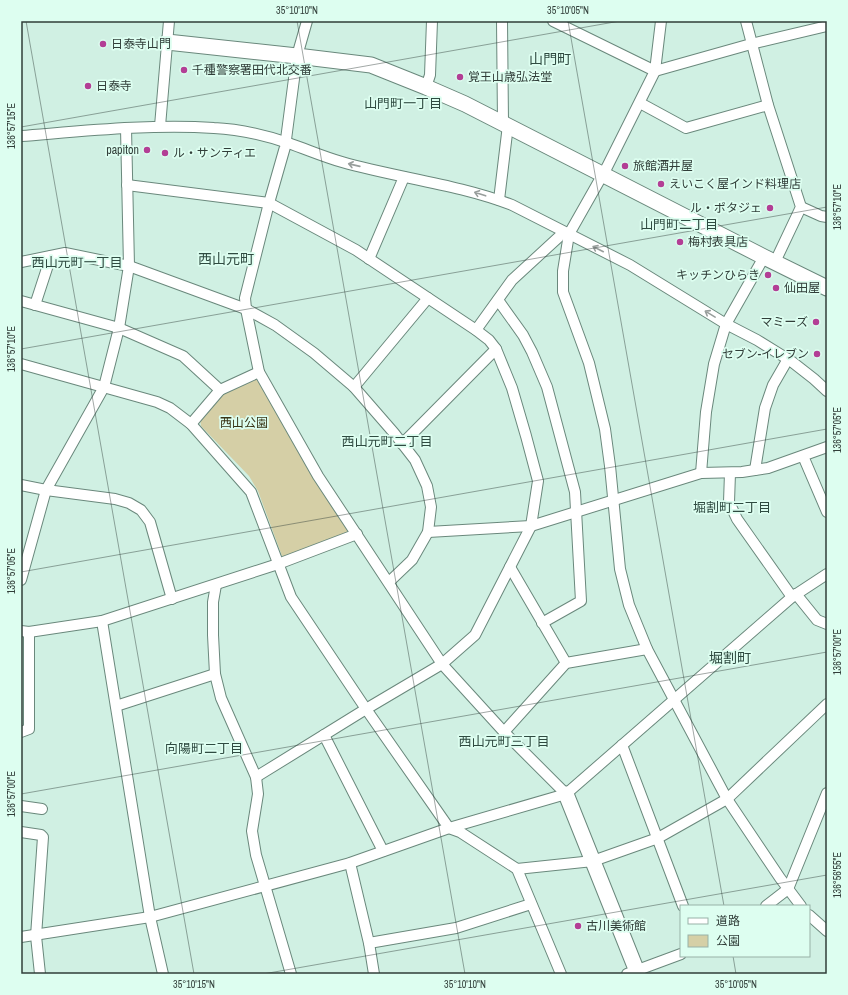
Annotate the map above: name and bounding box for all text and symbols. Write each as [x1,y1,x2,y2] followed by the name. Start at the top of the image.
[276,4,318,17] text: 35°10'10"N
[547,4,589,17] text: 35°10'05"N
[111,36,171,52] place label: 日泰寺山門
[98,39,108,49] marker: 日泰寺山門
[529,50,571,68] district label: 山門町
[192,62,312,78] place label: 千種警察署田代北交番
[179,65,189,75] marker: 千種警察署田代北交番
[468,69,552,85] place label: 覚王山歳弘法堂
[455,72,465,82] marker: 覚王山歳弘法堂
[96,78,132,94] place label: 日泰寺
[83,81,93,91] marker: 日泰寺
[364,95,442,112] district label: 山門町一丁目
[5,103,18,149] text: 136°57'15"E
[106,142,139,158] place label: papiton
[142,145,152,155] marker: papiton
[173,145,256,161] place label: ル・サンティエ
[160,148,170,158] marker: ル・サンティエ
[633,158,693,174] place label: 旅館酒井屋
[348,160,361,168] one-way arrow
[620,161,630,171] marker: 旅館酒井屋
[669,176,801,192] place label: えいこく屋インド料理店
[656,179,666,189] marker: えいこく屋インド料理店
[831,184,844,230] text: 136°57'10"E
[474,190,487,197] one-way arrow
[690,200,762,216] place label: ル・ポタジェ
[765,203,775,213] marker: ル・ポタジェ
[640,216,718,233] district label: 山門町二丁目
[688,234,748,250] place label: 梅村表具店
[675,237,685,247] marker: 梅村表具店
[592,244,604,252] one-way arrow
[198,250,254,268] district label: 西山元町
[31,254,123,271] district label: 西山元町一丁目
[676,267,760,283] place label: キッチンひらき
[763,270,773,280] marker: キッチンひらき
[784,280,820,296] place label: 仙田屋
[771,283,781,293] marker: 仙田屋
[704,310,716,318] one-way arrow
[761,314,808,330] place label: マミーズ
[811,317,821,327] marker: マミーズ
[5,326,18,372] text: 136°57'10"E
[722,346,809,362] place label: セブン-イレブン
[812,349,822,359] marker: セブン-イレブン
[831,407,844,453] text: 136°57'05"E
[220,415,268,431] park label: 西山公園
[341,433,433,450] district label: 西山元町二丁目
[693,499,771,516] district label: 堀割町二丁目
[5,548,18,594] text: 136°57'05"E
[831,629,844,675] text: 136°57'00"E
[709,649,751,667] district label: 堀割町
[458,733,550,750] district label: 西山元町三丁目
[165,740,243,757] district label: 向陽町二丁目
[5,771,18,817] text: 136°57'00"E
[831,852,844,898] text: 136°56'55"E
[680,905,810,957] legend
[716,913,740,929] text: 道路
[586,918,646,934] place label: 古川美術館
[573,921,583,931] marker: 古川美術館
[716,933,740,949] text: 公園
[173,978,215,991] text: 35°10'15"N
[444,978,486,991] text: 35°10'10"N
[715,978,757,991] text: 35°10'05"N

